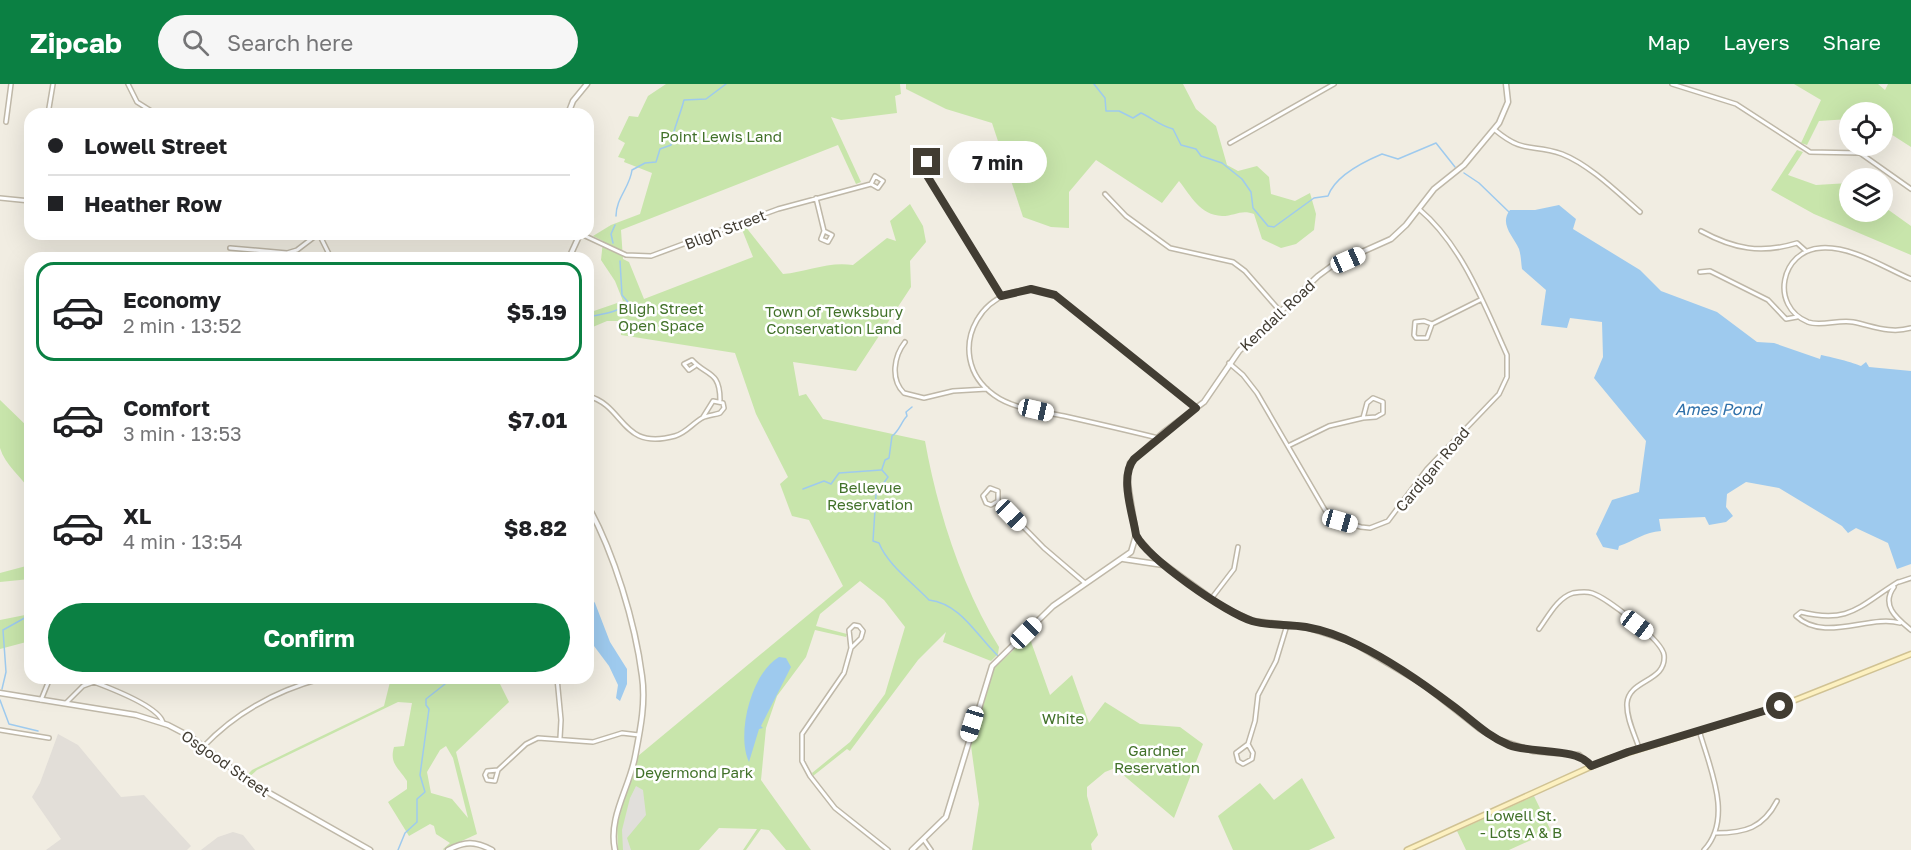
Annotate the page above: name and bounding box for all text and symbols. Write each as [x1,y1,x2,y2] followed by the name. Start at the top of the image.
[158,15,578,69] search box
[30,26,122,59] text: Zipcab
[179,26,212,59] icon: search
[227,29,353,56] text: Search here
[1647,29,1690,55] text: Map
[1723,29,1790,55] text: Layers
[1823,29,1881,55] text: Share
[1839,102,1893,222] map controls
[1839,102,1893,156] button: locate
[660,127,782,145] park label: Point Lewis Land
[84,132,227,159] text: Lowell Street
[948,141,1047,183] callout: 7 min
[913,148,940,175] route end
[972,150,1023,174] text: 7 min
[1839,168,1893,222] button: layers
[84,190,222,217] text: Heather Row
[682,205,768,253] street label: Bligh Street
[1328,244,1368,276] car
[1236,276,1318,354] street label: Kendall Road
[51,285,105,339] icon: car
[123,286,221,313] text: Economy
[506,298,567,325] text: $5.19
[618,299,704,334] park label: Bligh Street Open Space
[765,302,904,337] park label: Town of Tewksbury Conservation Land
[123,313,242,337] text: 2 min · 13:52
[51,393,105,447] icon: car
[123,394,210,421] text: Comfort
[1016,397,1056,423] car
[1675,399,1763,419] water label: Ames Pond
[508,406,567,433] text: $7.01
[123,421,242,445] text: 3 min · 13:53
[1391,423,1473,515] street label: Cardigan Road
[827,478,913,513] park label: Bellevue Reservation
[992,496,1030,534] car
[51,501,105,555] icon: car
[123,502,151,529] text: XL
[1320,507,1360,535] car
[504,514,567,541] text: $8.82
[123,529,243,553] text: 4 min · 13:54
[48,603,570,672] button: Confirm
[1617,607,1657,643] car
[1007,614,1045,652] car
[1766,692,1793,719] route start
[958,704,986,744] car
[1042,709,1084,727] park label: White
[178,726,274,800] street label: Osgood Street
[1114,741,1200,776] park label: Gardner Reservation
[635,763,754,781] park label: Deyermond Park
[1480,806,1562,841] park label: Lowell St. - Lots A & B

